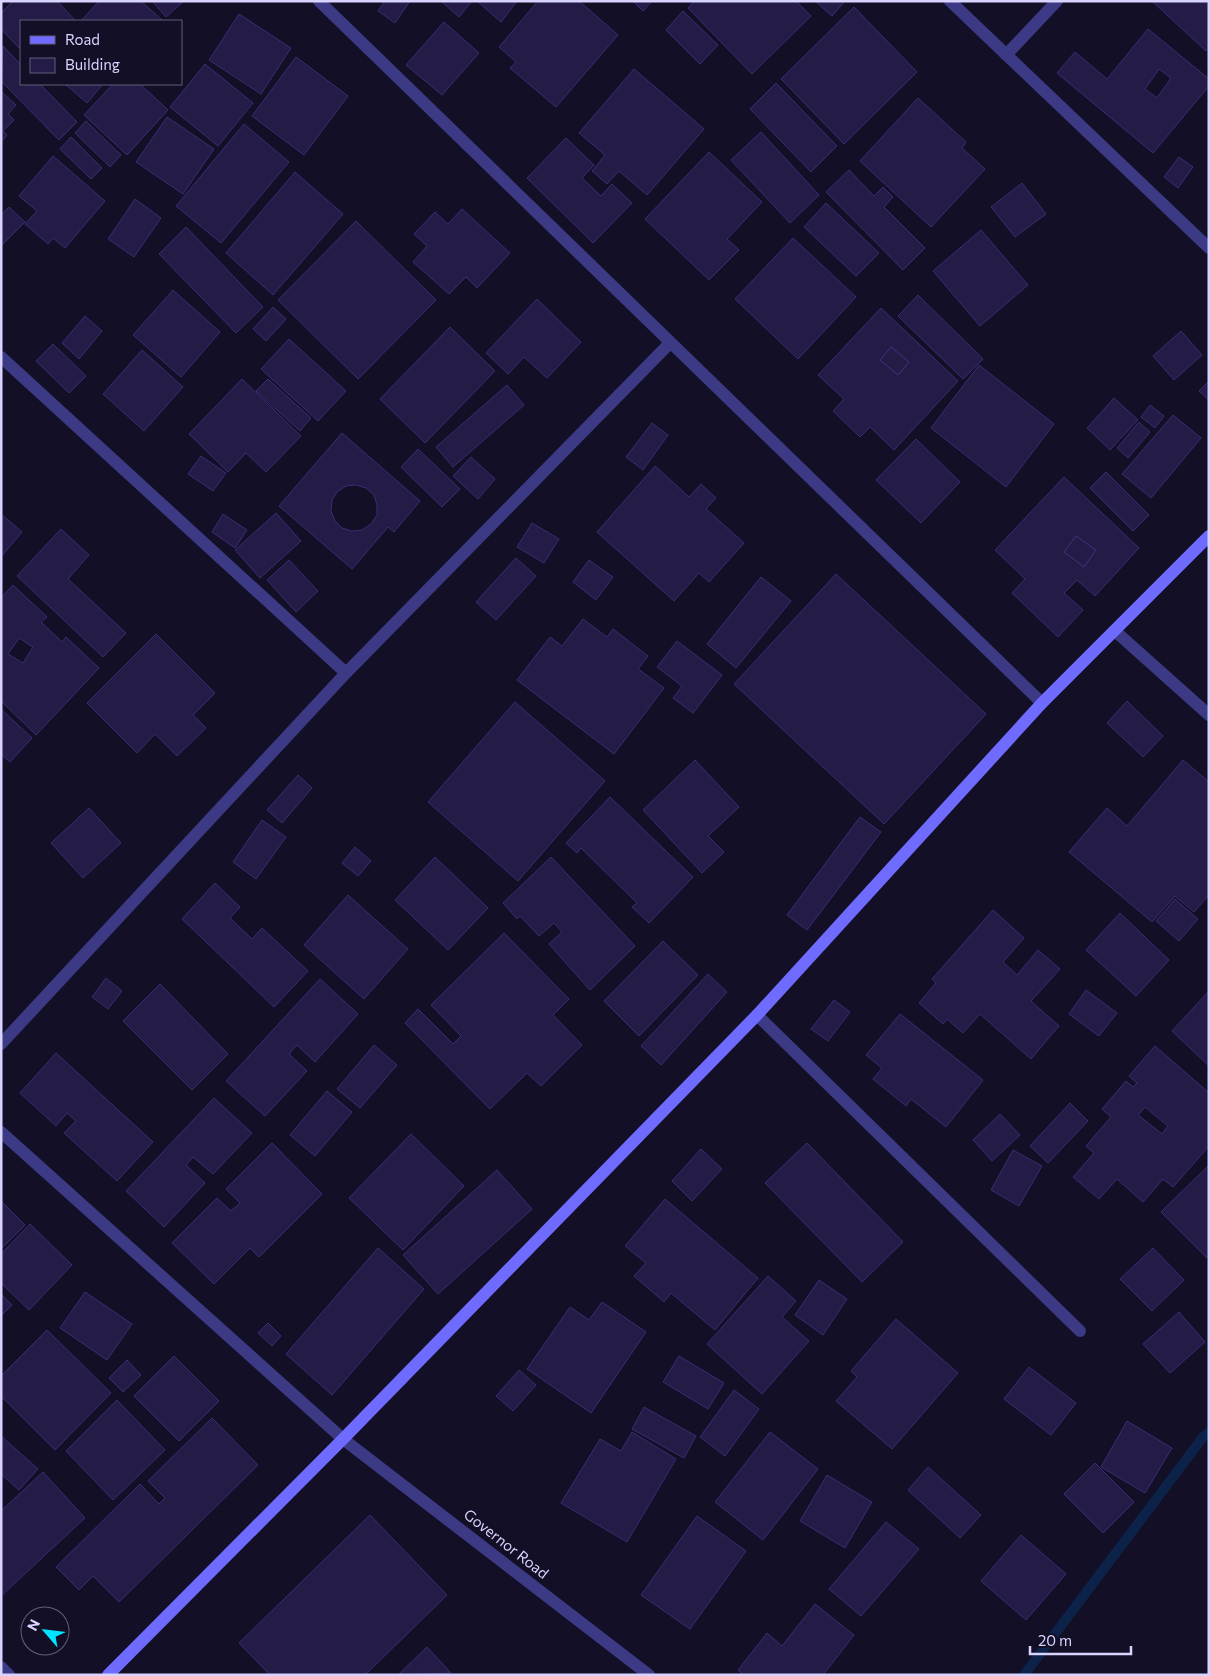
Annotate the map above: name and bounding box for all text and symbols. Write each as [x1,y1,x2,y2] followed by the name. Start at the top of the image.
[20,20,182,85] legend
[65,30,100,48] text: Road
[65,55,120,73] text: Building
[461,1505,553,1582] street label: Governor Road
[20,1606,70,1656] north arrow
[23,1616,43,1633] text: N
[1030,1624,1131,1656] scale bar
[1038,1631,1072,1649] text: 20 m

